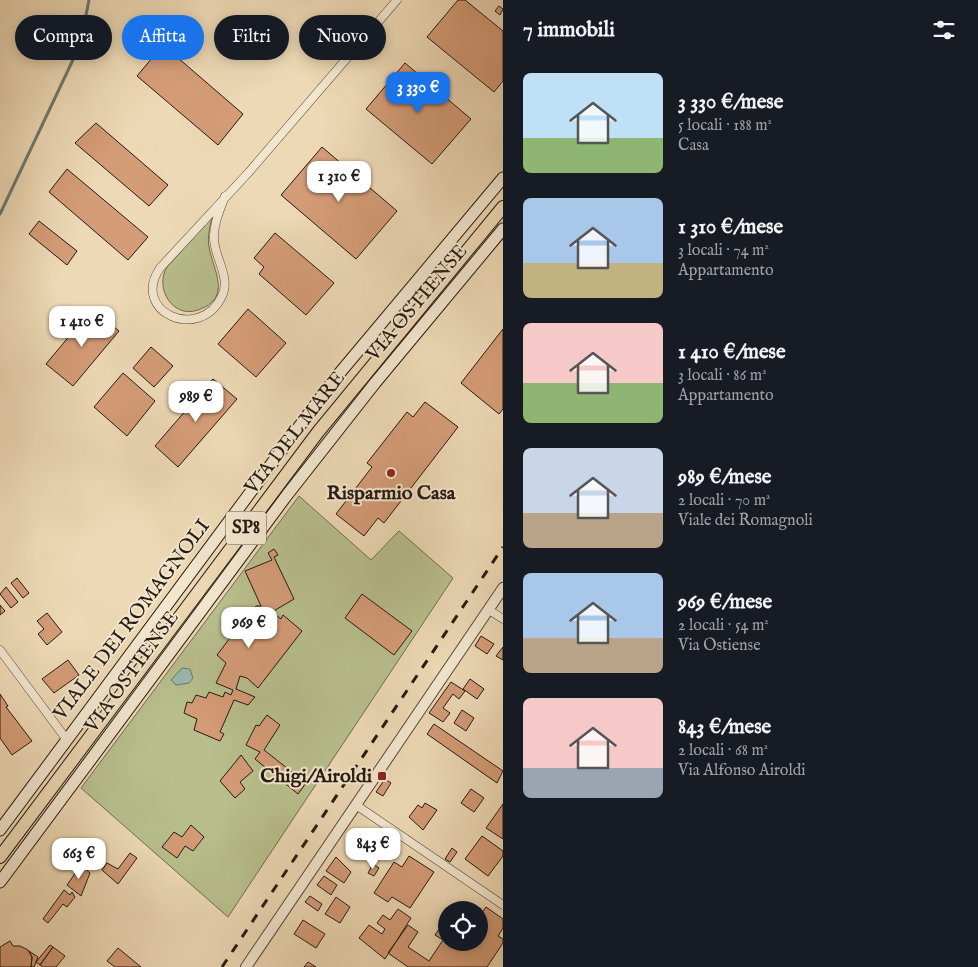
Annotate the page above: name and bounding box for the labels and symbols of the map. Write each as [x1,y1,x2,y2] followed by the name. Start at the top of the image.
[372,72,464,114] pin: 3 330 €
[293,160,385,203] pin: 1 310 €
[360,239,473,367] street label: VIA OSTIENSE
[36,306,128,348] pin: 1 410 €
[239,366,351,500] street label: VIA DEL MARE
[161,380,231,423] pin: 989 €
[385,467,397,479] marker: Risparmio Casa
[327,481,456,506] place label: Risparmio Casa
[226,512,266,544] road number: SP8
[48,514,216,726] street label: VIALE DEI ROMAGNOLI
[79,606,185,739] street label: VIA OSTIENSE
[214,606,284,649] pin: 969 €
[260,764,373,789] place label: Chigi/Airoldi
[376,770,388,782] marker: Chigi/Airoldi
[338,828,408,870] pin: 843 €
[44,838,114,880] pin: 663 €

